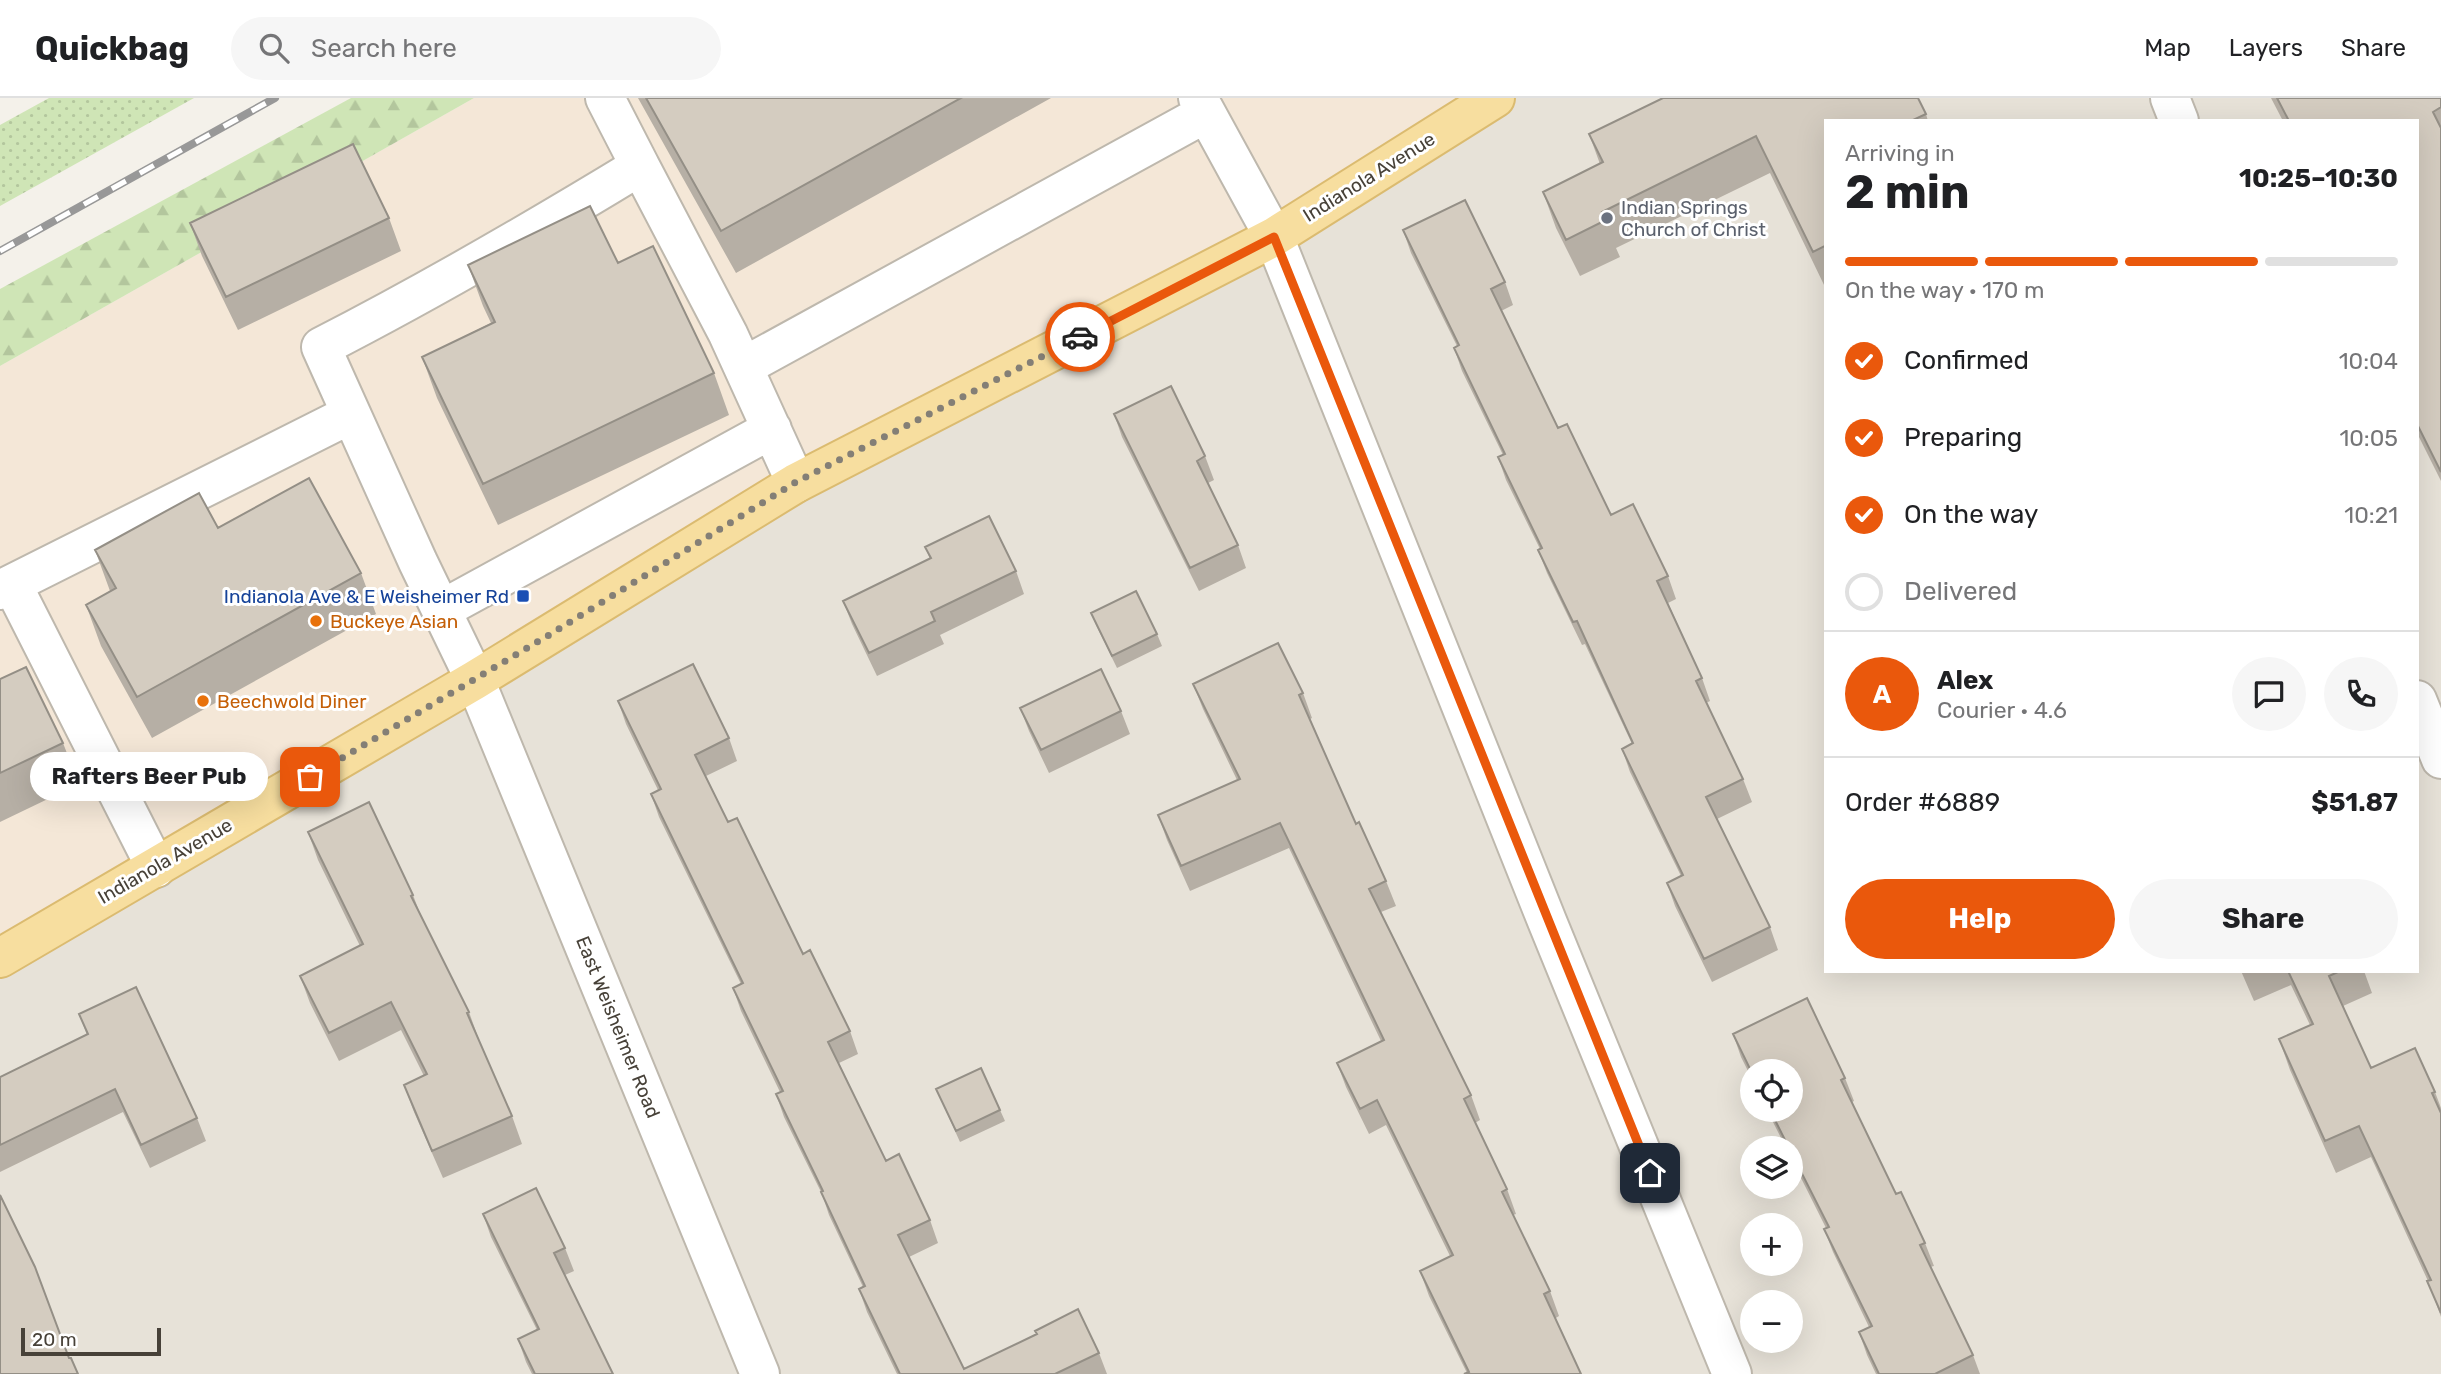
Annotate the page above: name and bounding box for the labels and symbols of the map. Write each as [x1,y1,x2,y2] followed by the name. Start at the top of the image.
[1299,127,1439,227] street label: Indianola Avenue
[1621,196,1766,241] place label: Indian Springs Church of Christ
[1599,210,1615,226] marker: Indian Springs Church of Christ
[1045,302,1115,372] courier
[224,585,509,608] place label: Indianola Ave & E Weisheimer Rd
[515,588,531,604] marker: Indianola Ave & E Weisheimer Rd
[330,610,458,633] place label: Buckeye Asian
[308,613,324,629] marker: Buckeye Asian
[217,690,367,713] place label: Beechwold Diner
[195,693,211,709] marker: Beechwold Diner
[280,747,340,807] pin
[30,752,268,802] callout: Rafters Beer Pub
[94,813,236,909] street label: Indianola Avenue
[571,933,665,1121] street label: East Weisheimer Road
[1620,1143,1680,1203] pin
[21,1325,161,1357] scale bar

